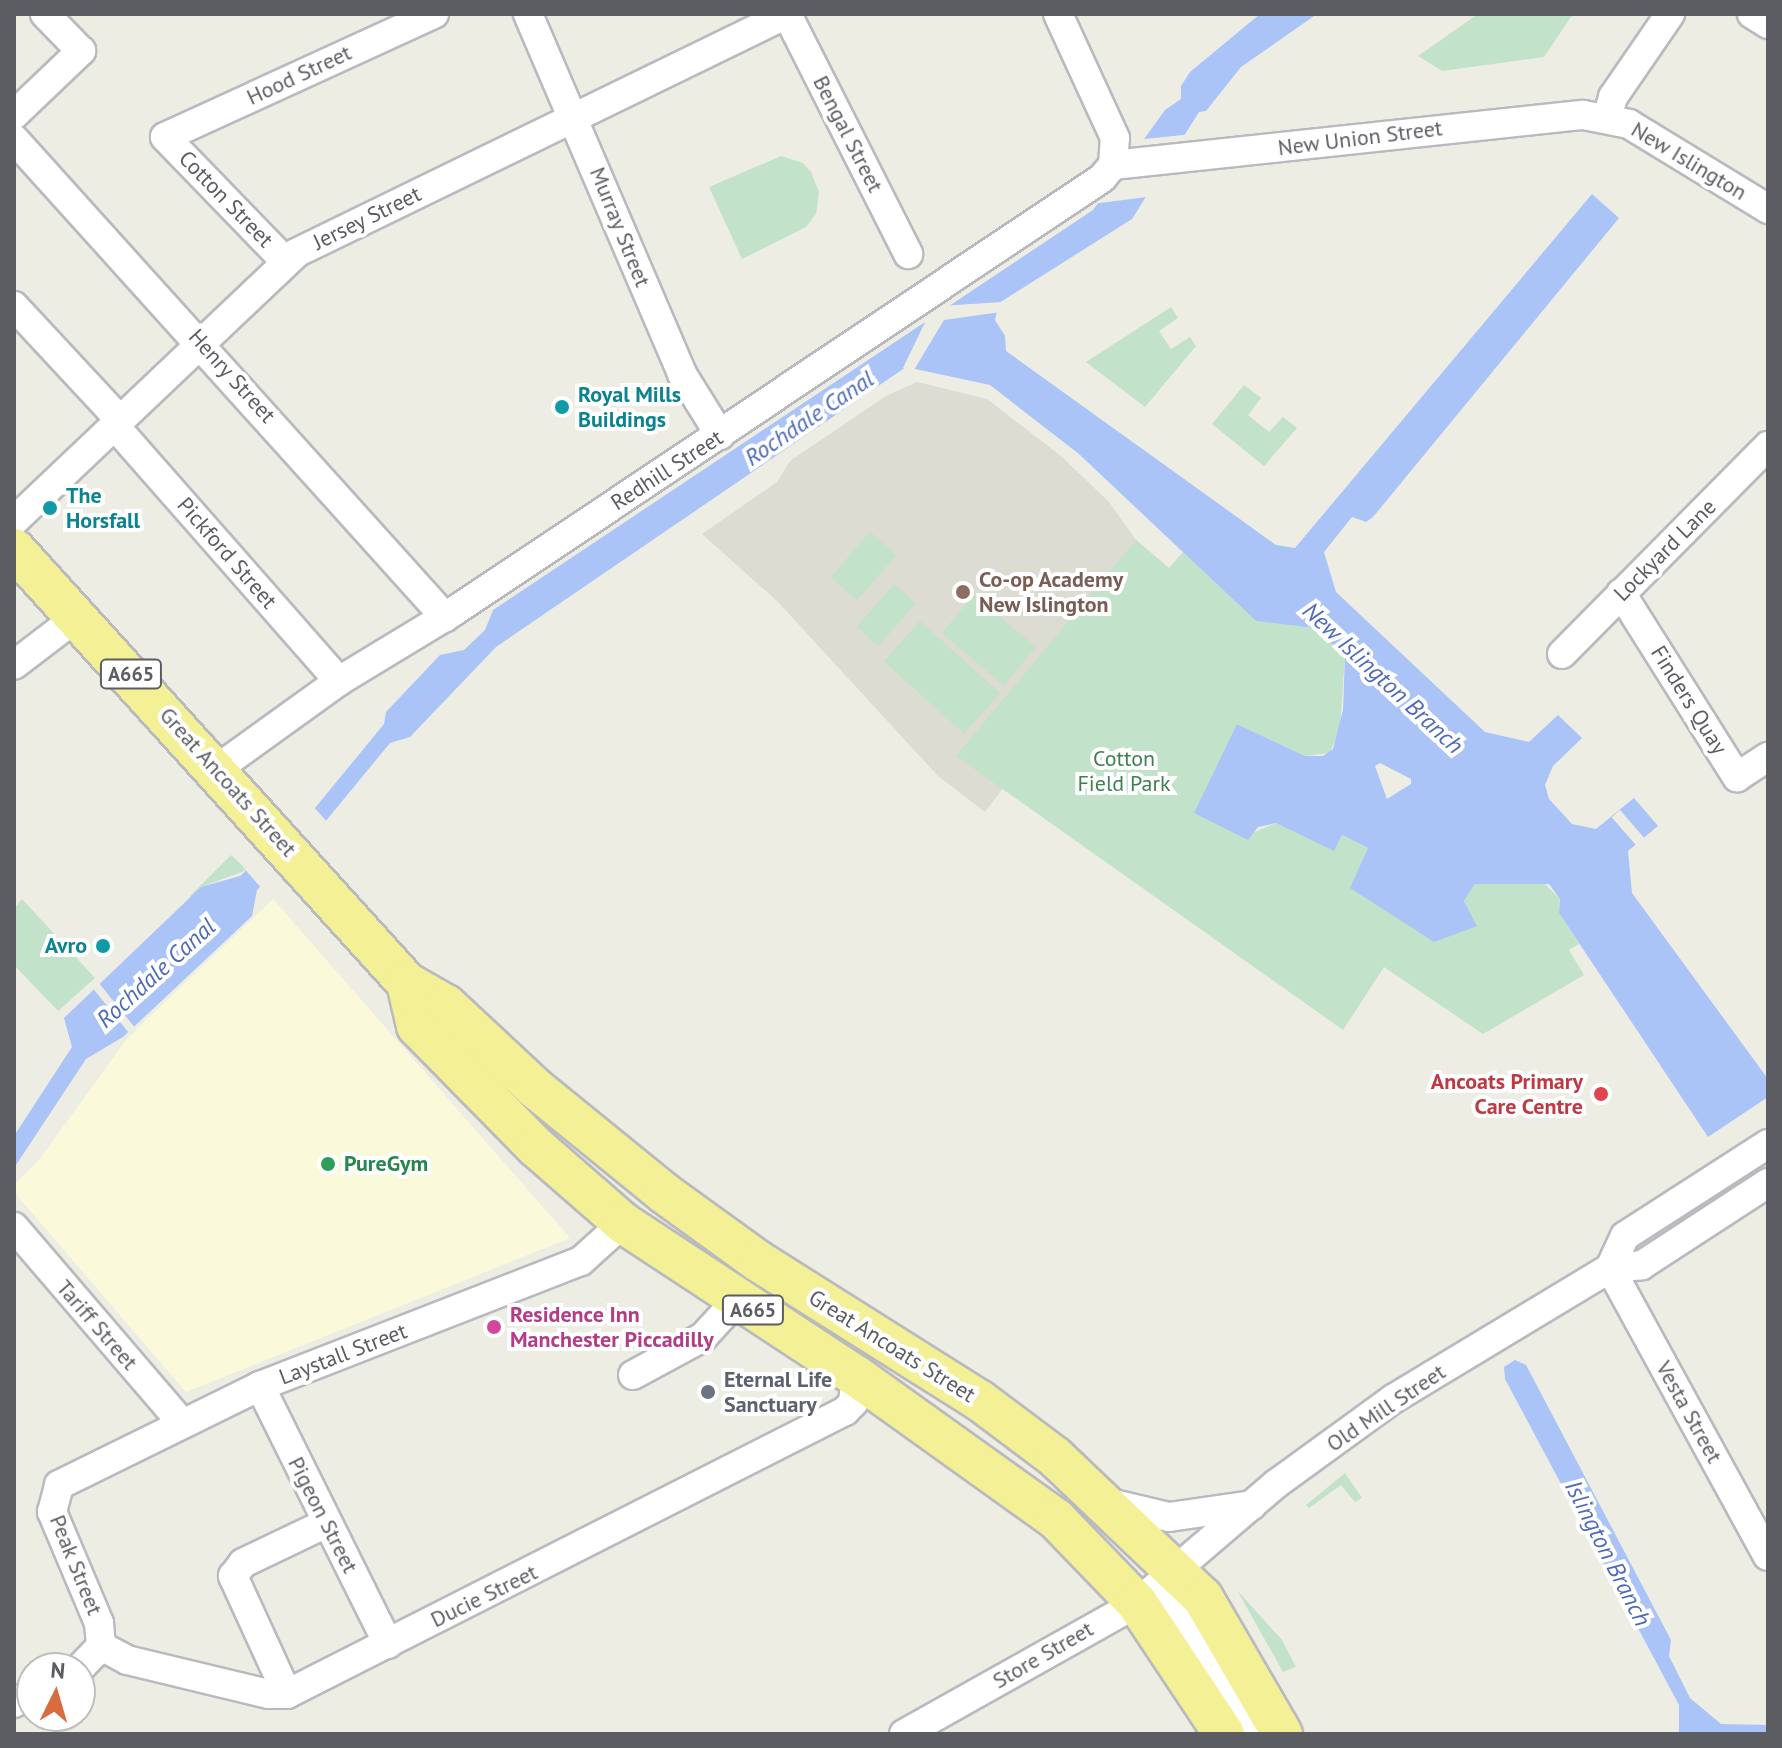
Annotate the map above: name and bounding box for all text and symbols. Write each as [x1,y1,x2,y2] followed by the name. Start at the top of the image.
[243,39,355,111] street label: Hood Street
[807,71,889,197] street label: Bengal Street
[1276,115,1444,161] street label: New Union Street
[1626,116,1752,206] street label: New Islington
[173,145,279,253] street label: Cotton Street
[584,163,656,291] street label: Murray Street
[308,180,426,256] street label: Jersey Street
[183,323,281,429] street label: Henry Street
[739,364,879,472] water label: Rochdale Canal
[578,381,681,432] place label: Royal Mills Buildings
[553,398,571,416] marker: Royal Mills Buildings
[606,424,728,516] street label: Redhill Street
[66,482,140,534] place label: The Horsfall
[172,492,282,614] street label: Pickford Street
[1608,493,1722,607] street label: Lockyard Lane
[41,499,59,517] marker: The Horsfall
[979,566,1124,618] place label: Co-op Academy New Islington
[954,583,972,601] marker: Co-op Academy New Islington
[1297,596,1469,760] water label: New Islington Branch
[1645,641,1733,759] street label: Finders Quay
[99,658,163,690] road number: A665
[154,702,302,862] street label: Great Ancoats Street
[1077,745,1171,796] park label: Cotton Field Park
[91,912,221,1034] water label: Rochdale Canal
[45,933,87,959] place label: Avro
[94,937,112,955] marker: Avro
[1431,1068,1583,1120] place label: Ancoats Primary Care Centre
[1590,1083,1612,1105] marker: Ancoats Primary Care Centre
[344,1151,428,1177] place label: PureGym
[319,1155,337,1173] marker: PureGym
[51,1275,143,1375] street label: Tariff Street
[804,1284,980,1408] street label: Great Ancoats Street
[721,1294,785,1326] road number: A665
[510,1301,714,1352] place label: Residence Inn Manchester Piccadilly
[275,1318,411,1390] street label: Laystall Street
[485,1318,503,1336] marker: Residence Inn Manchester Piccadilly
[1650,1357,1728,1467] street label: Vesta Street
[1322,1359,1450,1457] street label: Old Mill Street
[724,1366,832,1418] place label: Eternal Life Sanctuary
[699,1383,717,1401] marker: Eternal Life Sanctuary
[282,1453,364,1577] street label: Pigeon Street
[1559,1475,1657,1631] water label: Islington Branch
[44,1511,108,1619] street label: Peak Street
[426,1559,542,1633] street label: Ducie Street
[988,1616,1098,1694] street label: Store Street
[16,1652,96,1732] north arrow
[49,1656,66,1685] text: N

